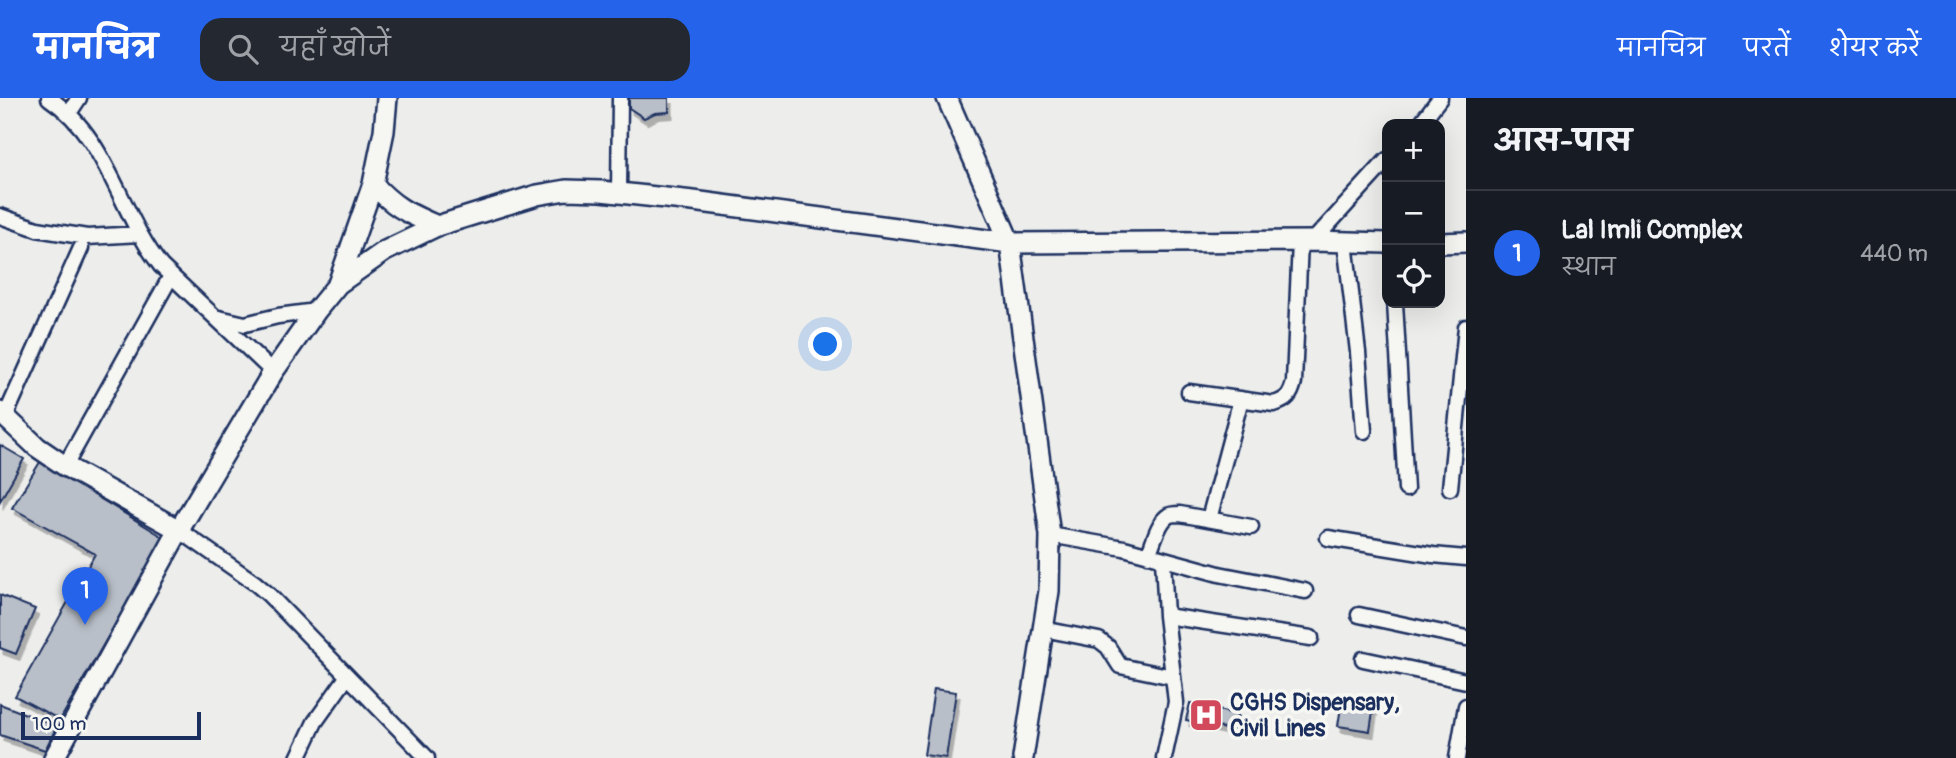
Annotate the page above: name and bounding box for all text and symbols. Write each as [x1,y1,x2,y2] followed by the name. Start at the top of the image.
[200,18,690,81] search box
[35,27,158,68] text: मानचित्र
[224,30,262,68] icon: search
[280,32,391,64] text: यहाँ खोजें
[1617,34,1705,63] text: मानचित्र
[1743,34,1791,63] text: परतें
[1829,34,1921,63] text: शेयर करें
[1382,119,1445,308] map controls
[1382,119,1445,182] button: +
[1494,123,1632,160] text: आस-पास
[1382,182,1445,245] button: −
[1561,214,1743,246] text: Lal Imli Complex
[1513,239,1522,268] text: 1
[1860,239,1928,268] text: 440 m
[1382,245,1445,308] button: locate
[1561,253,1616,282] text: स्थान
[808,327,842,361] your location
[62,567,108,625] pin: 1
[1230,688,1400,743] place label: CGHS Dispensary, Civil Lines
[1187,696,1225,734] hospital icon: CGHS Dispensary, Civil Lines
[21,709,201,741] scale bar
[32,712,86,736] text: 100 m

